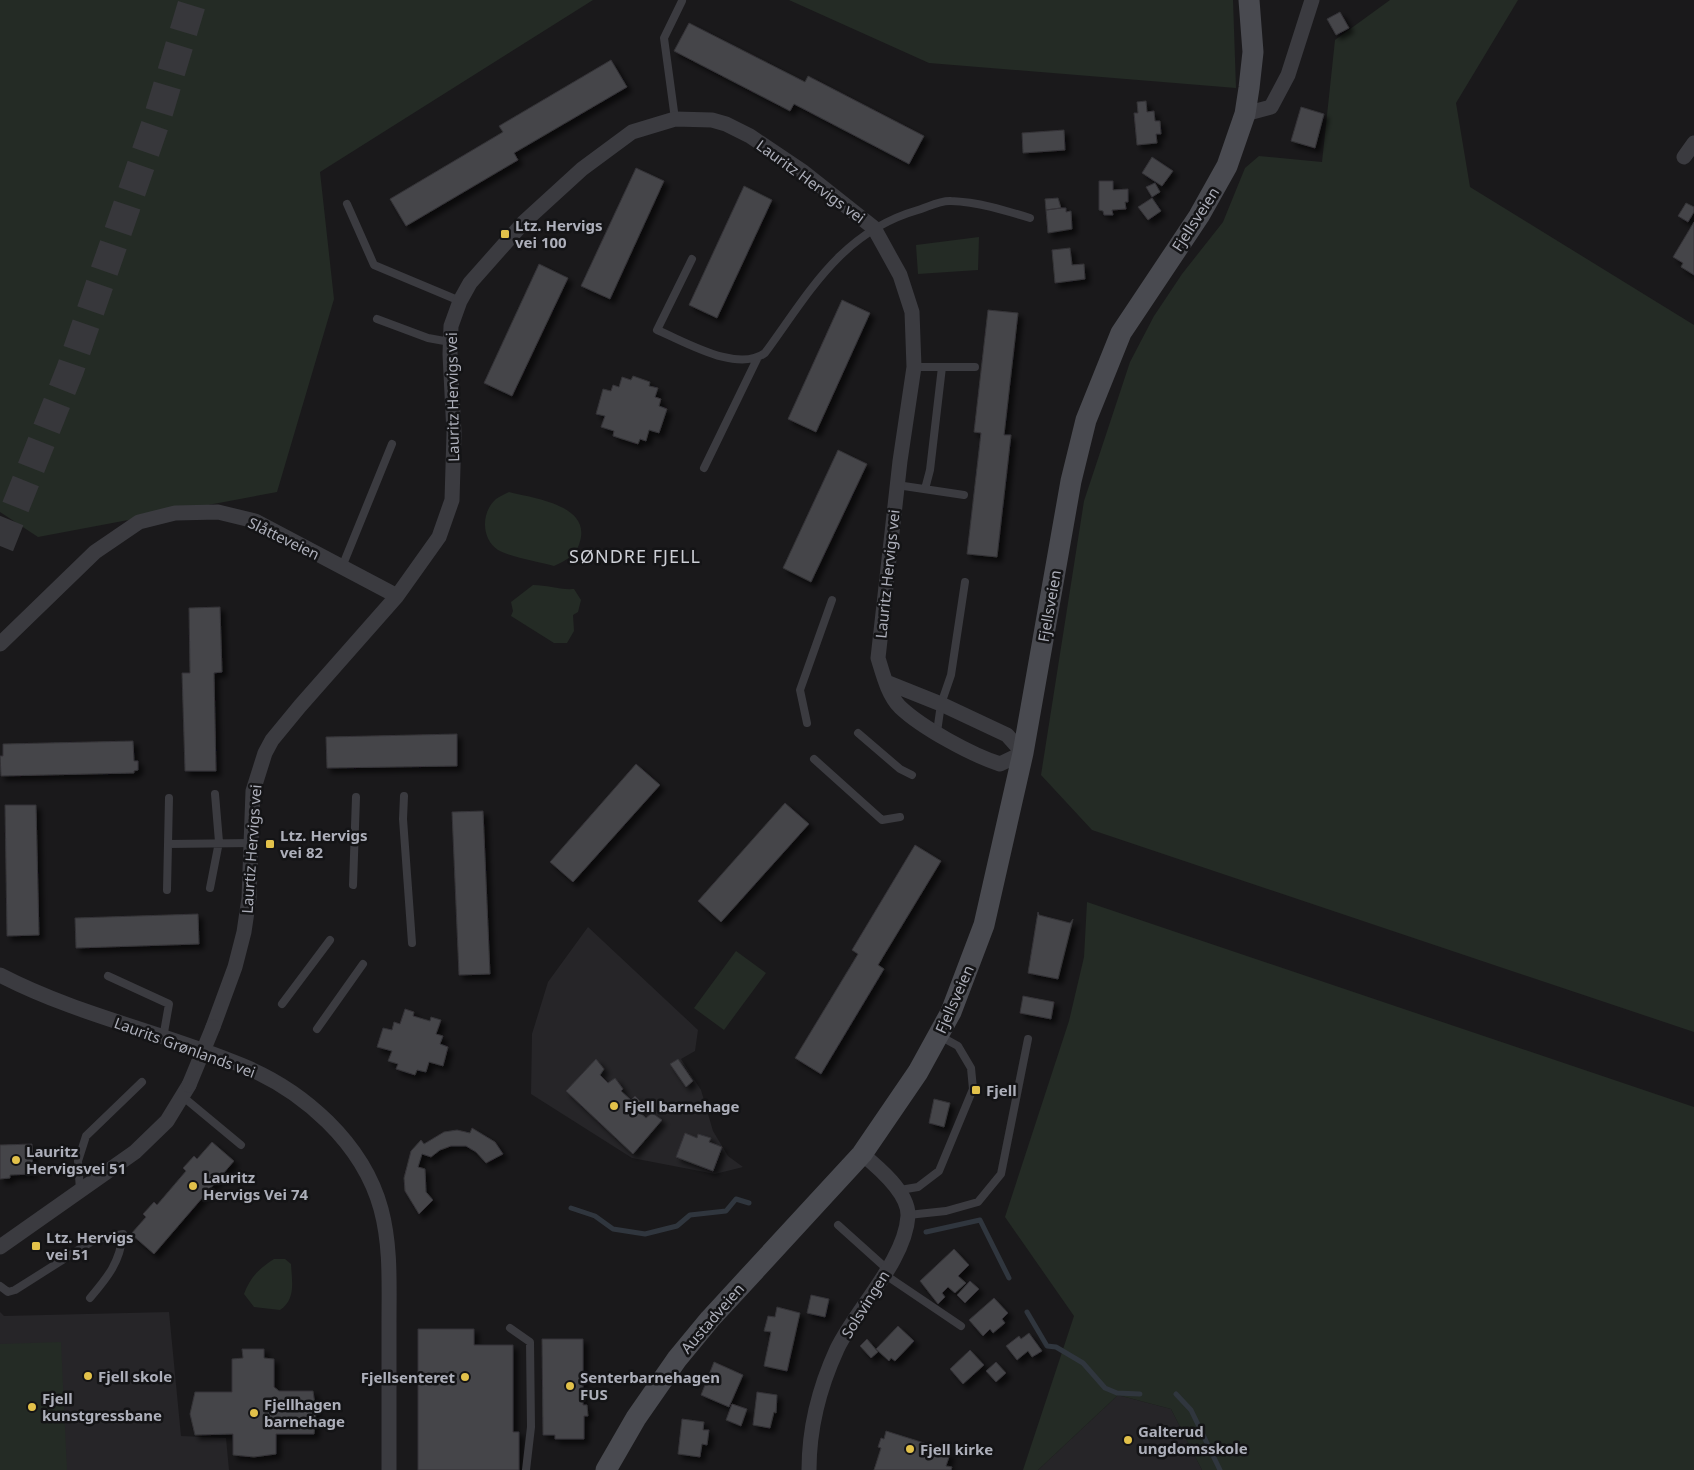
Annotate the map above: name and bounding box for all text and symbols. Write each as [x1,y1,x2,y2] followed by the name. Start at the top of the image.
[753,135,869,227] street label: Lauritz Hervigs vei
[1167,183,1223,255] street label: Fjellsveien
[515,215,603,252] place label: Ltz. Hervigs vei 100
[499,228,511,240] marker: Ltz. Hervigs vei 100
[441,332,463,462] street label: Lauritz Hervigs vei
[870,509,904,639] street label: Lauritz Hervigs vei
[245,512,323,564] street label: Slåtteveien
[569,544,701,568] district label: SØNDRE FJELL
[1033,568,1065,644] street label: Fjellsveien
[237,784,265,914] street label: Laurtiz Hervigs vei
[280,825,368,862] place label: Ltz. Hervigs vei 82
[264,838,276,850] marker: Ltz. Hervigs vei 82
[930,962,978,1036] street label: Fjellsveien
[112,1012,258,1082] street label: Laurits Grønlands vei
[986,1080,1017,1100] place label: Fjell
[970,1084,982,1096] marker: Fjell
[624,1096,740,1116] place label: Fjell barnehage
[608,1100,620,1112] marker: Fjell barnehage
[26,1141,126,1178] place label: Lauritz Hervigsvei 51
[10,1154,22,1166] marker: Lauritz Hervigsvei 51
[203,1167,308,1204] place label: Lauritz Hervigs Vei 74
[187,1180,199,1192] marker: Lauritz Hervigs Vei 74
[46,1227,134,1264] place label: Ltz. Hervigs vei 51
[30,1240,42,1252] marker: Ltz. Hervigs vei 51
[836,1266,894,1342] street label: Solsvingen
[676,1279,748,1357] street label: Austadveien
[98,1366,172,1386] place label: Fjell skole
[361,1367,455,1387] place label: Fjellsenteret
[580,1367,720,1404] place label: Senterbarnehagen FUS
[82,1370,94,1382] marker: Fjell skole
[459,1371,471,1383] marker: Fjellsenteret
[564,1380,576,1392] marker: Senterbarnehagen FUS
[42,1388,162,1425] place label: Fjell kunstgressbane
[264,1394,345,1431] place label: Fjellhagen barnehage
[26,1401,38,1413] marker: Fjell kunstgressbane
[248,1407,260,1419] marker: Fjellhagen barnehage
[1138,1421,1248,1458] place label: Galterud ungdomsskole
[1122,1434,1134,1446] marker: Galterud ungdomsskole
[920,1439,993,1459] place label: Fjell kirke
[904,1443,916,1455] marker: Fjell kirke

